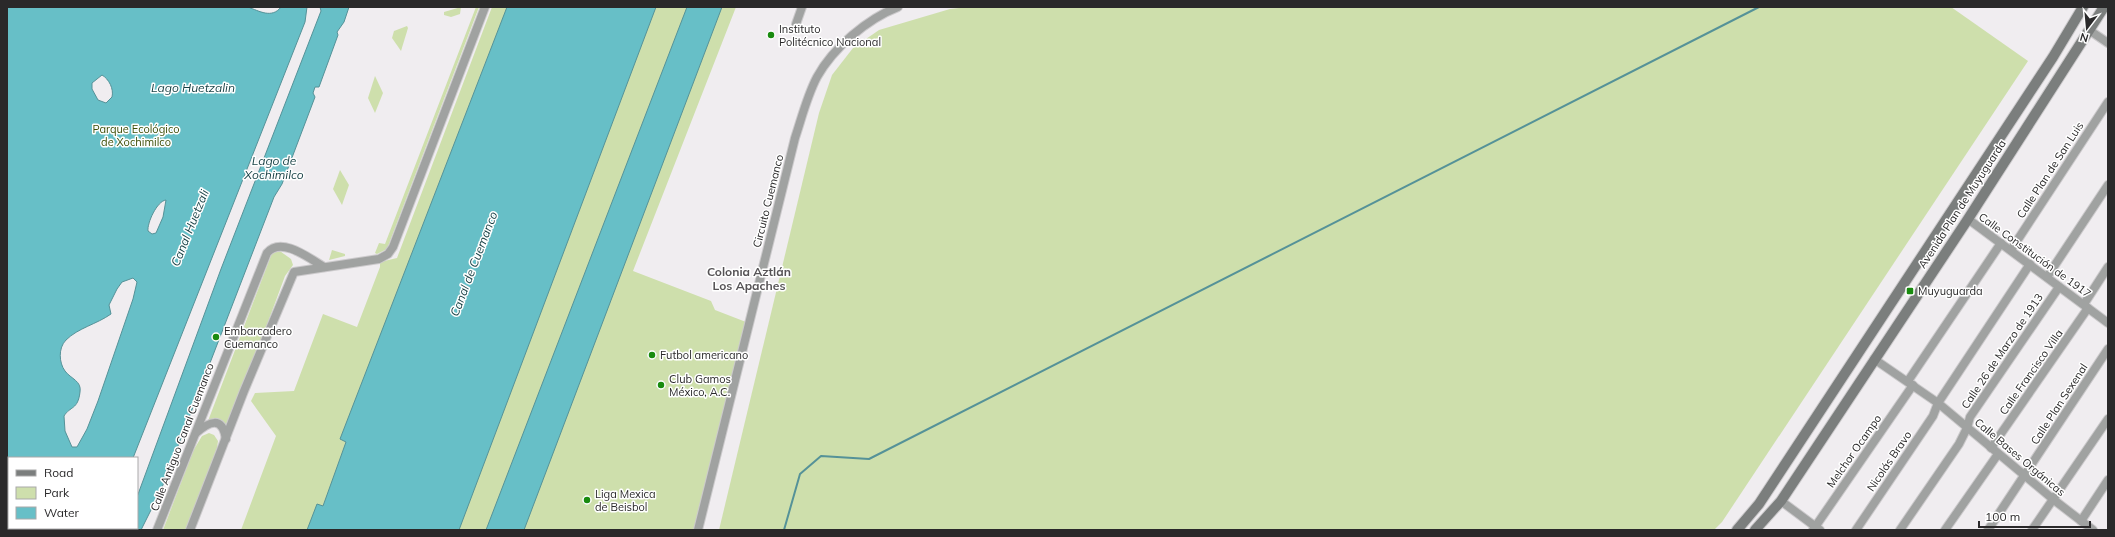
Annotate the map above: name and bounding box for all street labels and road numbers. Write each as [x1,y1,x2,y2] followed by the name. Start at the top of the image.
[2014,119,2086,221] street label: Calle Plan de San Luis
[1915,137,2009,271] street label: Avenida Plan de Muyuguarda
[750,153,786,249] street label: Circuito Cuemanco
[1976,210,2094,300] street label: Calle Constitución de 1917
[1958,291,2046,411] street label: Calle 26 de Marzo de 1913
[1996,327,2066,417] street label: Calle Francisco Villa
[147,361,217,513] street label: Calle Antiguo Canal Cuemanco
[2028,361,2090,447] street label: Calle Plan Sexenal
[1824,412,1884,490] street label: Melchor Ocampo
[1972,415,2068,499] street label: Calle Bases Orgánicas
[1864,428,1914,494] street label: Nicolás Bravo

